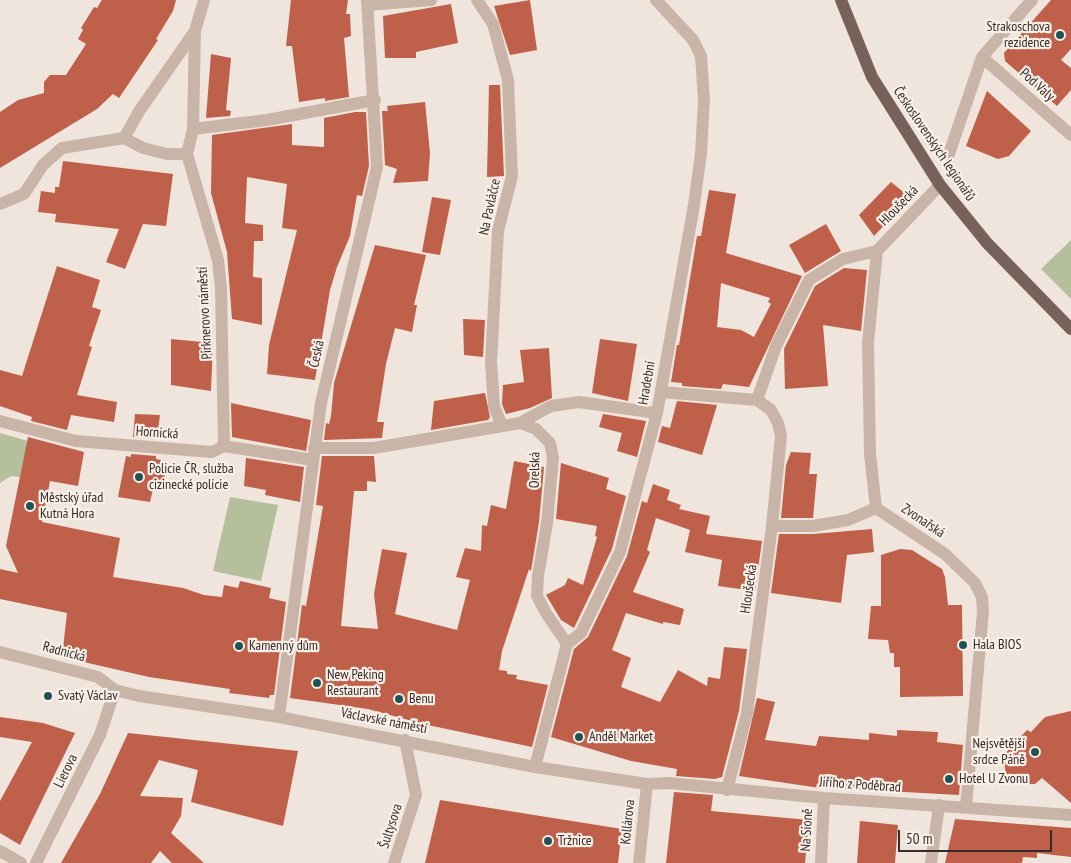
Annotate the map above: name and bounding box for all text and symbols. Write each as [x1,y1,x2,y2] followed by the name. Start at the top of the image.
[987,19,1050,52] place label: Strakoschova rezidence
[1054,29,1066,41] marker: Strakoschova rezidence
[1016,65,1058,105] street label: Pod Valy
[889,84,979,204] street label: Československých legionářů
[476,177,504,237] street label: Na Pavláčce
[876,182,922,230] street label: Hloušecká
[194,266,216,360] street label: Pirknerovo náměstí
[306,339,328,369] street label: Česká
[635,360,659,406] street label: Hradební
[135,423,179,443] street label: Hornická
[526,452,544,488] street label: Orelská
[149,461,234,494] place label: Policie ČR, služba cizinecké policie
[133,471,145,483] marker: Policie ČR, služba cizinecké policie
[40,490,103,522] place label: Městský úřad Kutná Hora
[24,500,36,512] marker: Městský úřad Kutná Hora
[898,500,948,542] street label: Zvonařská
[737,563,761,615] street label: Hloušecká
[973,637,1021,653] place label: Hala BIOS
[41,638,87,666] street label: Radnická
[249,638,318,654] place label: Kamenný dům
[957,639,969,651] marker: Hala BIOS
[233,640,245,652] marker: Kamenný dům
[327,667,384,700] place label: New Peking Restaurant
[311,677,323,689] marker: New Peking Restaurant
[58,688,118,704] place label: Svatý Václav
[42,690,54,702] marker: Svatý Václav
[409,691,434,707] place label: Benu
[393,693,405,705] marker: Benu
[339,704,429,738] street label: Václavské náměstí
[589,729,653,745] place label: Anděl Market
[573,731,585,743] marker: Anděl Market
[972,736,1025,769] place label: Nejsvětější srdce Páně
[1029,746,1041,758] marker: Nejsvětější srdce Páně
[51,751,81,791] street label: Lierova
[959,771,1028,787] place label: Hotel U Zvonu
[943,773,955,785] marker: Hotel U Zvonu
[819,774,901,796] street label: Jiřího z Poděbrad
[617,799,639,845] street label: Kollárova
[376,802,406,850] street label: Šultysova
[797,808,817,852] street label: Na Sioně
[901,820,1055,852] scale bar
[906,829,932,848] text: 50 m
[558,833,592,849] place label: Tržnice
[542,835,554,847] marker: Tržnice

